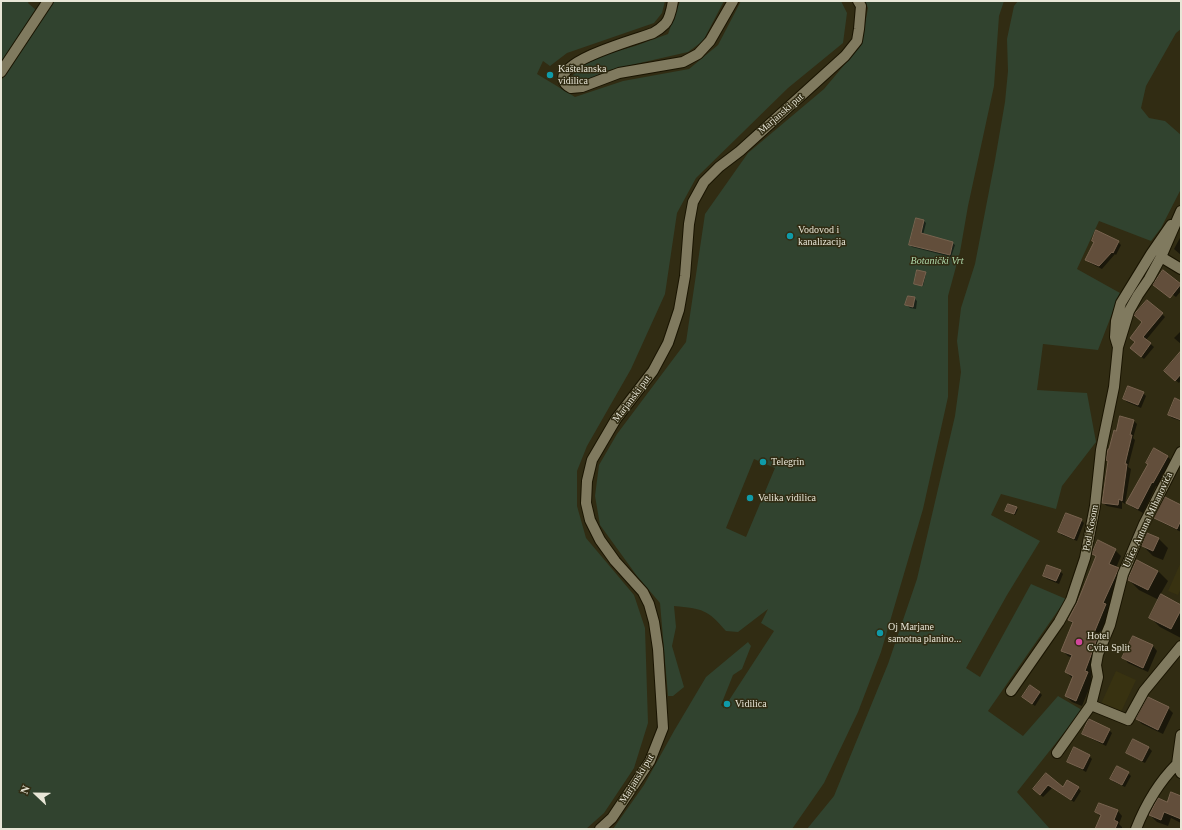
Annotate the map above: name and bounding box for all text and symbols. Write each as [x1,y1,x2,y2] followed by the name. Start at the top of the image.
[558,63,606,86] place label: Kaštelanska vidilica
[545,70,555,80] marker: Kaštelanska vidilica
[756,91,806,137] street label: Marjanski put
[798,224,846,248] place label: Vodovod i kanalizacija
[785,231,795,241] marker: Vodovod i kanalizacija
[911,255,963,267] park label: Botanički Vrt
[610,373,654,425] street label: Marjanski put
[771,456,804,468] place label: Telegrin
[758,457,768,467] marker: Telegrin
[1121,470,1175,570] street label: Ulica Antuna Mihanovića
[758,492,816,504] place label: Velika vidilica
[745,493,755,503] marker: Velika vidilica
[1081,504,1101,552] street label: Pod Kosom
[888,621,961,644] place label: Oj Marjane samotna planino...
[875,628,885,638] marker: Oj Marjane samotna planino...
[1087,630,1130,654] place label: Hotel Cvita Split
[1074,637,1084,647] marker: Hotel Cvita Split
[735,698,767,710] place label: Vidilica
[722,699,732,709] marker: Vidilica
[617,752,657,806] street label: Marjanski put
[16,774,56,814] north arrow
[18,784,32,795] text: N

